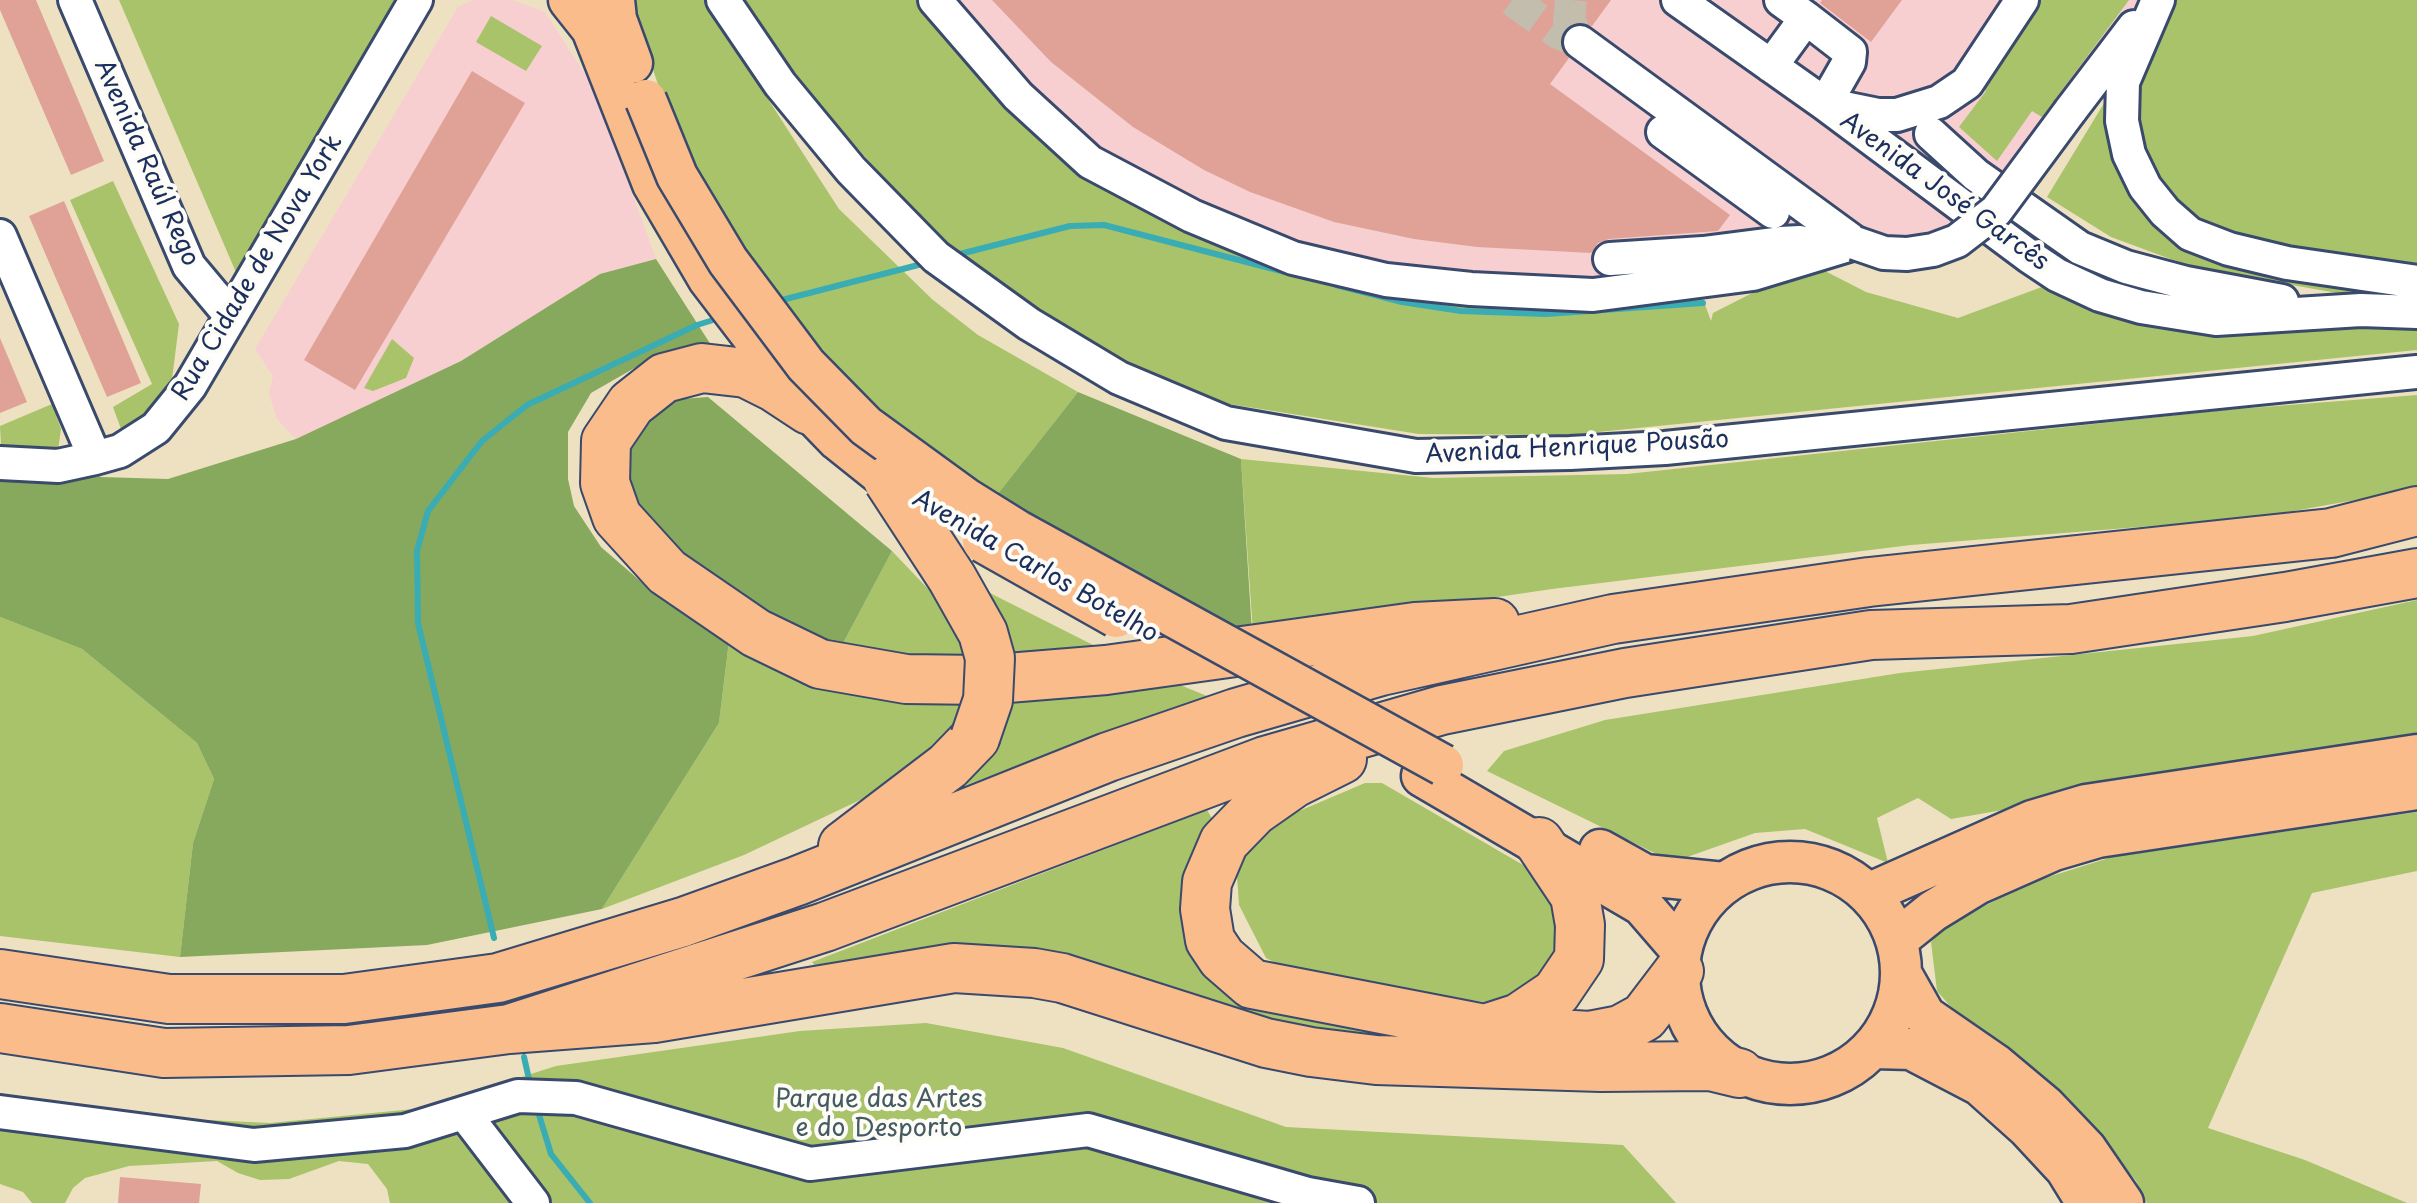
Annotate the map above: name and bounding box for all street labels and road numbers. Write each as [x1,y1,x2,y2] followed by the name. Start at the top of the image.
[87,55,205,271] street label: Avenida Raúl Rego
[1834,106,2054,278] street label: Avenida José Garcês
[166,129,350,407] street label: Rua Cidade de Nova York
[1424,425,1730,471] street label: Avenida Henrique Pousão
[907,484,1163,650] street label: Avenida Carlos Botelho

